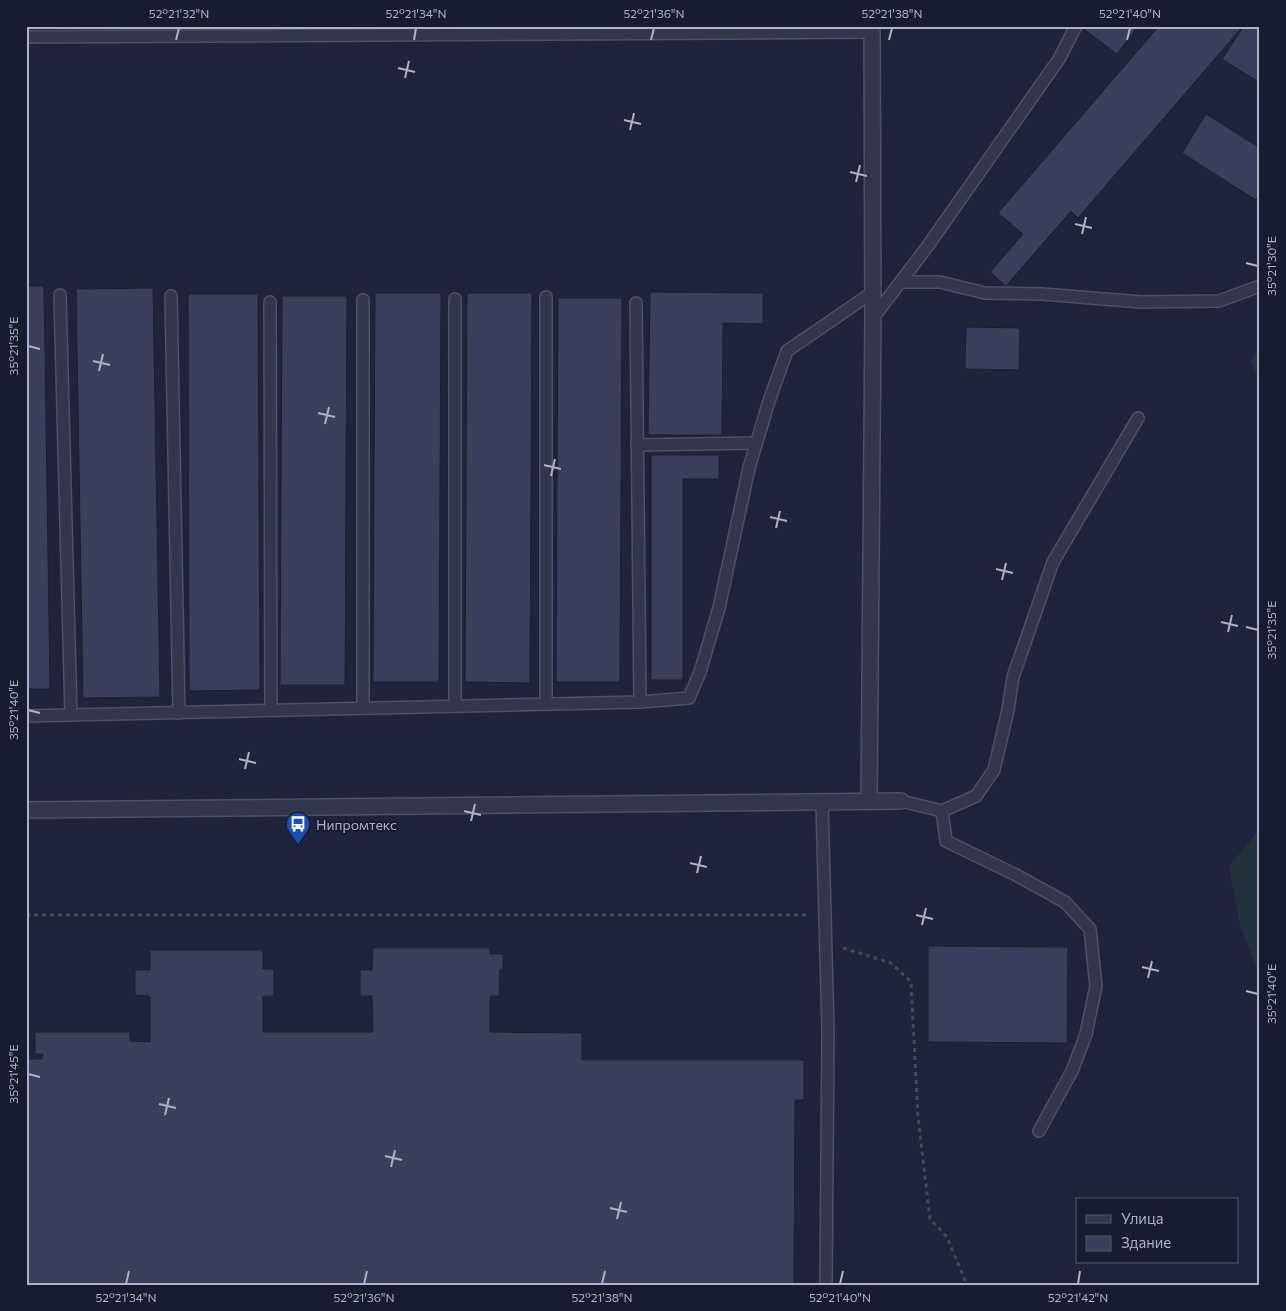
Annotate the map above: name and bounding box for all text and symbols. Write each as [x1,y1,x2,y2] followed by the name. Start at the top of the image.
[149,6,209,20] text: 52°21'32"N
[385,6,447,20] text: 52°21'34"N
[623,6,685,20] text: 52°21'36"N
[861,6,923,20] text: 52°21'38"N
[1099,6,1161,20] text: 52°21'40"N
[1264,236,1278,296] text: 35°21'30"E
[6,317,20,375] text: 35°21'35"E
[1264,601,1278,659] text: 35°21'35"E
[6,680,20,740] text: 35°21'40"E
[285,811,311,845] bus stop icon: Нипромтекс
[316,816,397,833] place label: Нипромтекс
[1264,964,1278,1024] text: 35°21'40"E
[6,1044,20,1104] text: 35°21'45"E
[1076,1198,1238,1264] legend
[1121,1209,1163,1227] text: Улица
[1121,1233,1171,1251] text: Здание
[95,1290,157,1304] text: 52°21'34"N
[333,1290,395,1304] text: 52°21'36"N
[571,1290,633,1304] text: 52°21'38"N
[809,1290,871,1304] text: 52°21'40"N
[1048,1290,1108,1304] text: 52°21'42"N

